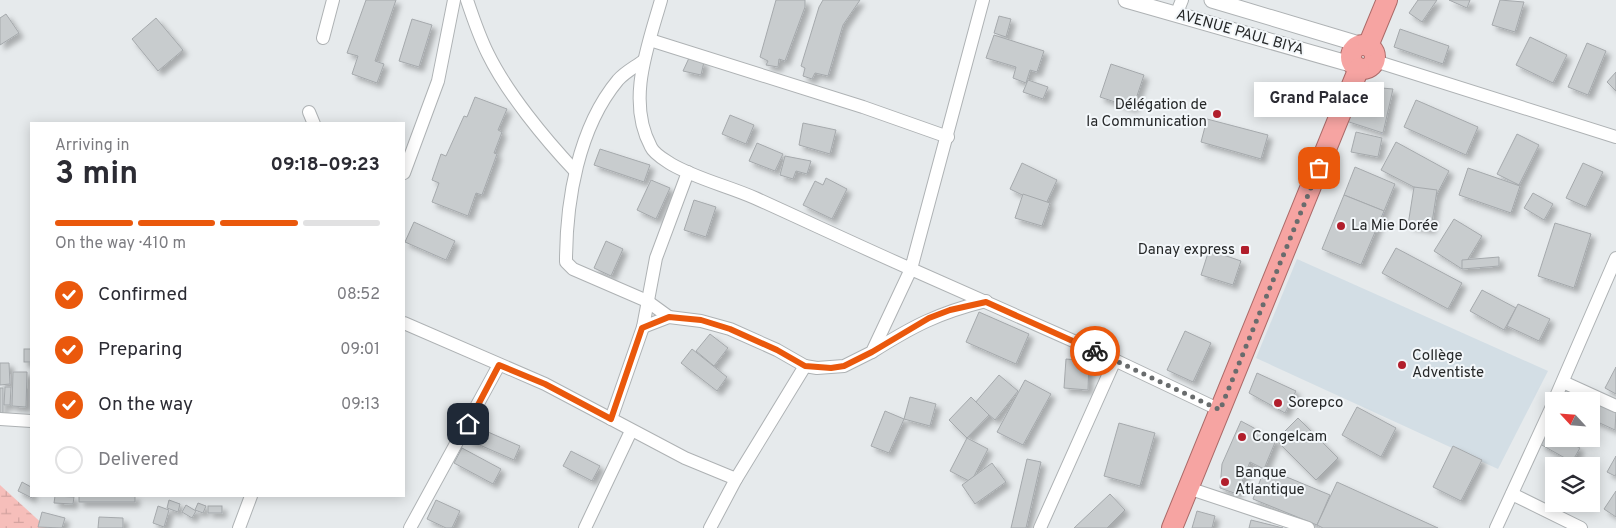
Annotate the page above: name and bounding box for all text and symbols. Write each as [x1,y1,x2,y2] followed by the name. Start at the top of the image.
[1174,6,1306,60] street label: AVENUE PAUL BIYA
[1254,83,1384,118] callout: Grand Palace
[1269,89,1369,109] text: Grand Palace
[1086,96,1207,132] place label: Délégation de la Communication
[1211,108,1223,120] marker: Délégation de la Communication
[55,136,130,156] text: Arriving in
[1298,147,1340,189] pin
[270,153,380,177] text: 09:18–09:23
[1305,154,1333,182] icon: bag
[55,155,138,195] text: 3 min
[1351,217,1438,236] place label: La Mie Dorée
[1335,220,1347,232] marker: La Mie Dorée
[55,234,186,254] text: On the way · 410 m
[1138,241,1235,260] place label: Danay express
[1239,244,1251,256] marker: Danay express
[55,281,83,309] icon: check
[98,283,188,307] text: Confirmed
[337,285,380,305] text: 08:52
[1070,326,1120,376] courier
[55,336,83,364] icon: check
[1081,337,1109,365] icon: bike
[98,338,182,362] text: Preparing
[340,340,380,360] text: 09:01
[1412,347,1484,383] place label: Collège Adventiste
[1396,359,1408,371] marker: Collège Adventiste
[55,391,83,419] icon: check
[1545,392,1600,448] north arrow
[1545,392,1600,512] map controls
[98,393,193,417] text: On the way
[1288,394,1343,413] place label: Sorepco
[341,395,380,415] text: 09:13
[1272,397,1284,409] marker: Sorepco
[447,403,489,445] pin
[454,410,482,438] icon: home
[1252,428,1327,447] place label: Congelcam
[1236,431,1248,443] marker: Congelcam
[98,448,179,472] text: Delivered
[1545,457,1600,512] button: layers
[1235,464,1305,500] place label: Banque Atlantique
[1219,476,1231,488] marker: Banque Atlantique

